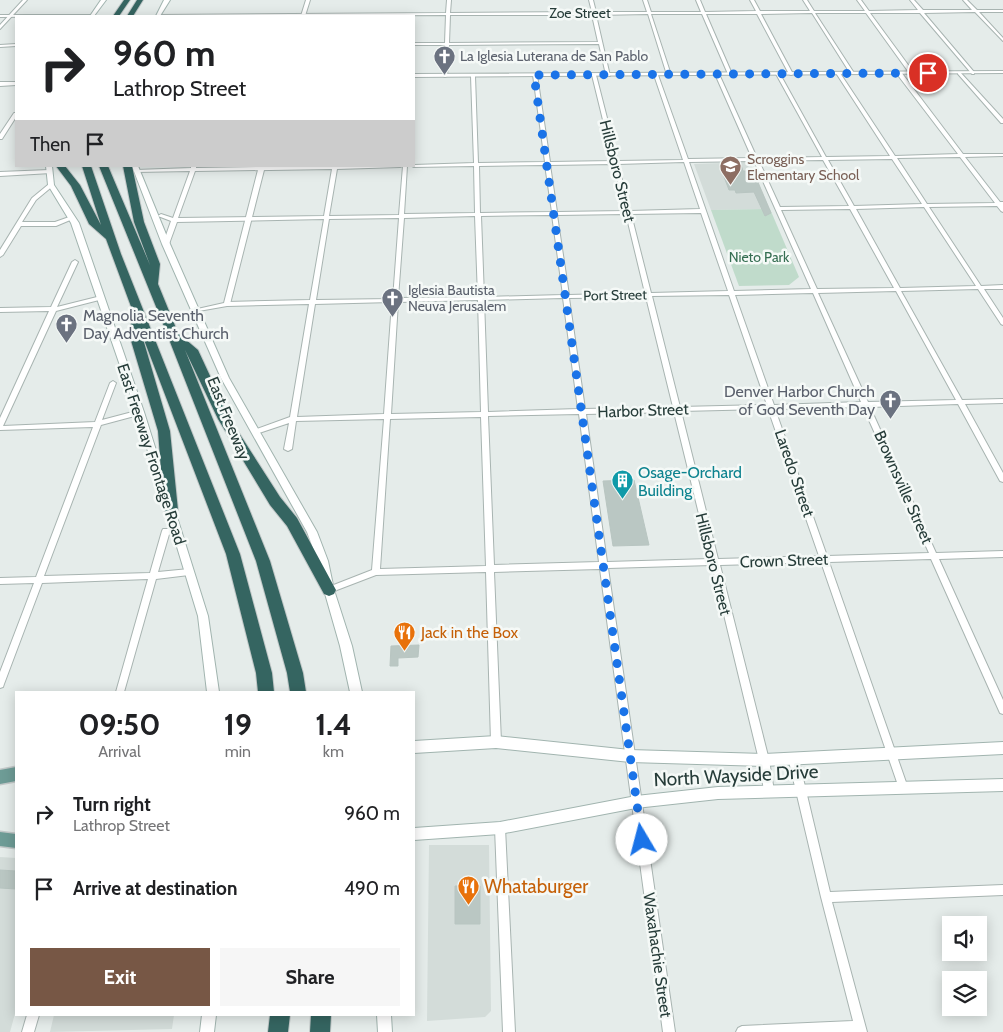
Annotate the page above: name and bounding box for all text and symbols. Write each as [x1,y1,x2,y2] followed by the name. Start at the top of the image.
[549,4,611,22] street label: Zoe Street
[113,32,215,75] text: 960 m
[30,35,95,100] icon: right
[432,44,456,75] church icon: La Iglesia Luterana de San Pablo
[460,47,649,65] place label: La Iglesia Luterana de San Pablo
[907,52,949,94] pin
[914,59,942,87] icon: arrive
[113,75,246,102] text: Lathrop Street
[596,118,640,225] street label: Hillsboro Street
[81,130,109,158] icon: arrive
[30,133,71,156] text: Then
[747,150,860,184] place label: Scroggins Elementary School
[719,155,743,186] school or university icon: Scroggins Elementary School
[729,248,790,266] park label: Nieto Park
[408,281,506,315] place label: Iglesia Bautista Neuva Jerusalem
[583,285,647,305] street label: Port Street
[380,286,404,317] church icon: Iglesia Bautista Neuva Jerusalem
[83,306,229,343] place label: Magnolia Seventh Day Adventist Church
[55,312,79,343] church icon: Magnolia Seventh Day Adventist Church
[113,361,190,547] street label: East Freeway Frontage Road
[203,374,254,463] street label: East Freeway
[724,382,875,419] place label: Denver Harbor Church of God Seventh Day
[879,388,903,419] church icon: Denver Harbor Church of God Seventh Day
[597,399,690,422] street label: Harbor Street
[771,427,819,520] street label: Laredo Street
[870,428,937,547] street label: Brownsville Street
[638,463,742,500] place label: Osage-Orchard Building
[610,469,634,500] building icon: Osage-Orchard Building
[692,511,736,618] street label: Hillsboro Street
[739,549,829,572] street label: Crown Street
[393,620,417,651] restaurant icon: Jack in the Box
[420,623,518,642] place label: Jack in the Box
[78,706,160,743] text: 09:50
[224,706,252,743] text: 19
[315,706,352,743] text: 1.4
[98,742,141,761] text: Arrival
[225,742,251,761] text: min
[323,742,344,761] text: km
[653,760,819,791] street label: North Wayside Drive
[73,793,151,816] text: Turn right
[30,800,58,828] icon: right
[344,802,400,825] text: 960 m
[615,813,667,865] position arrow
[73,816,170,835] text: Lathrop Street
[456,874,480,905] restaurant icon: Whataburger
[30,875,58,903] icon: arrive
[484,875,588,898] place label: Whataburger
[73,877,237,900] text: Arrive at destination
[344,877,400,900] text: 490 m
[639,891,676,1019] street label: Waxahachie Street
[942,916,987,1016] map controls
[942,916,987,961] button: sound
[30,948,210,1006] button: Exit
[220,948,400,1006] button: Share
[942,971,987,1016] button: layers

